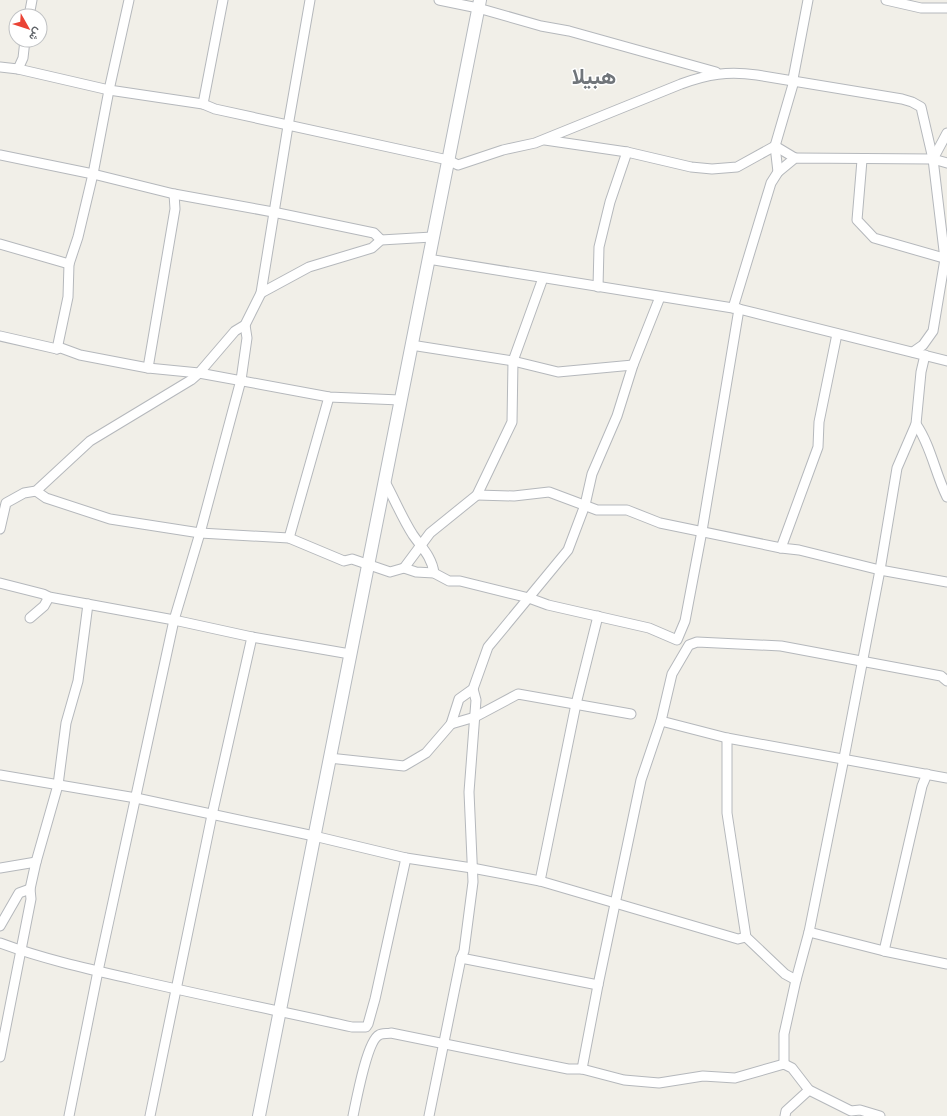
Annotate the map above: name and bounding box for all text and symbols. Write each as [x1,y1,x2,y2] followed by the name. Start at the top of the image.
[8,8,48,48] north arrow
[26,25,45,44] text: ش
[572,62,616,90] district label: هبيلا

